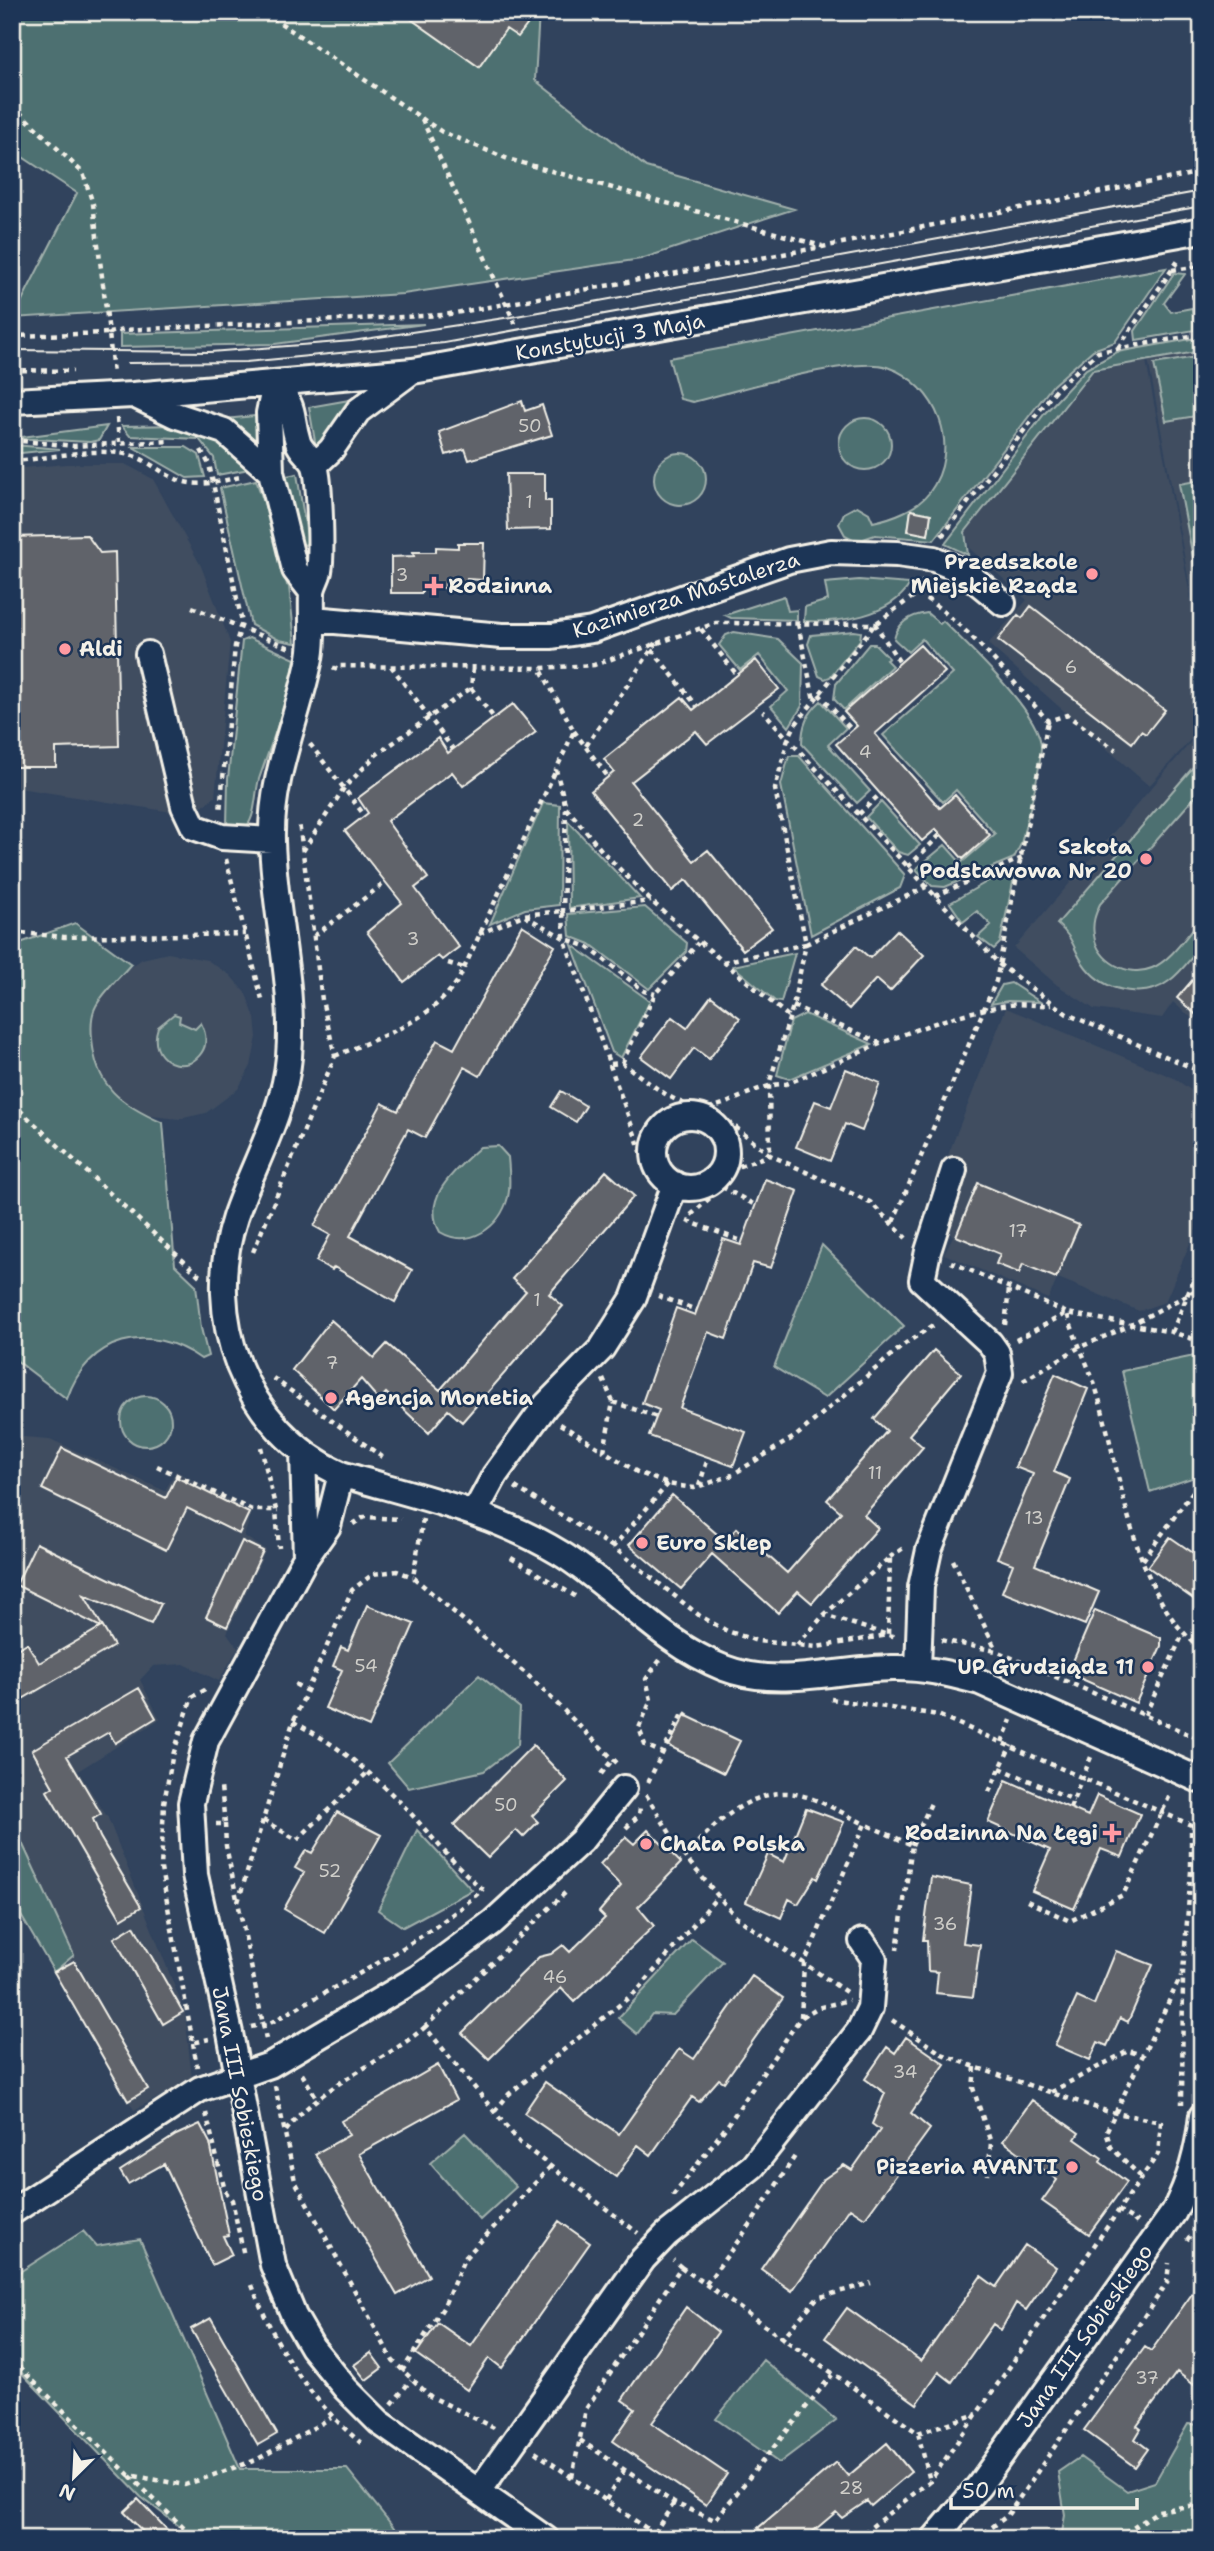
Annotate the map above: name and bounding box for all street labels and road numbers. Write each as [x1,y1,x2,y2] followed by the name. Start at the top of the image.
[513,307,707,367] street label: Konstytucji 3 Maja
[569,545,803,645] street label: Kazimierza Mastalerza
[205,1984,275,2204] street label: Jana III Sobieskiego
[1011,2238,1159,2434] street label: Jana III Sobieskiego

